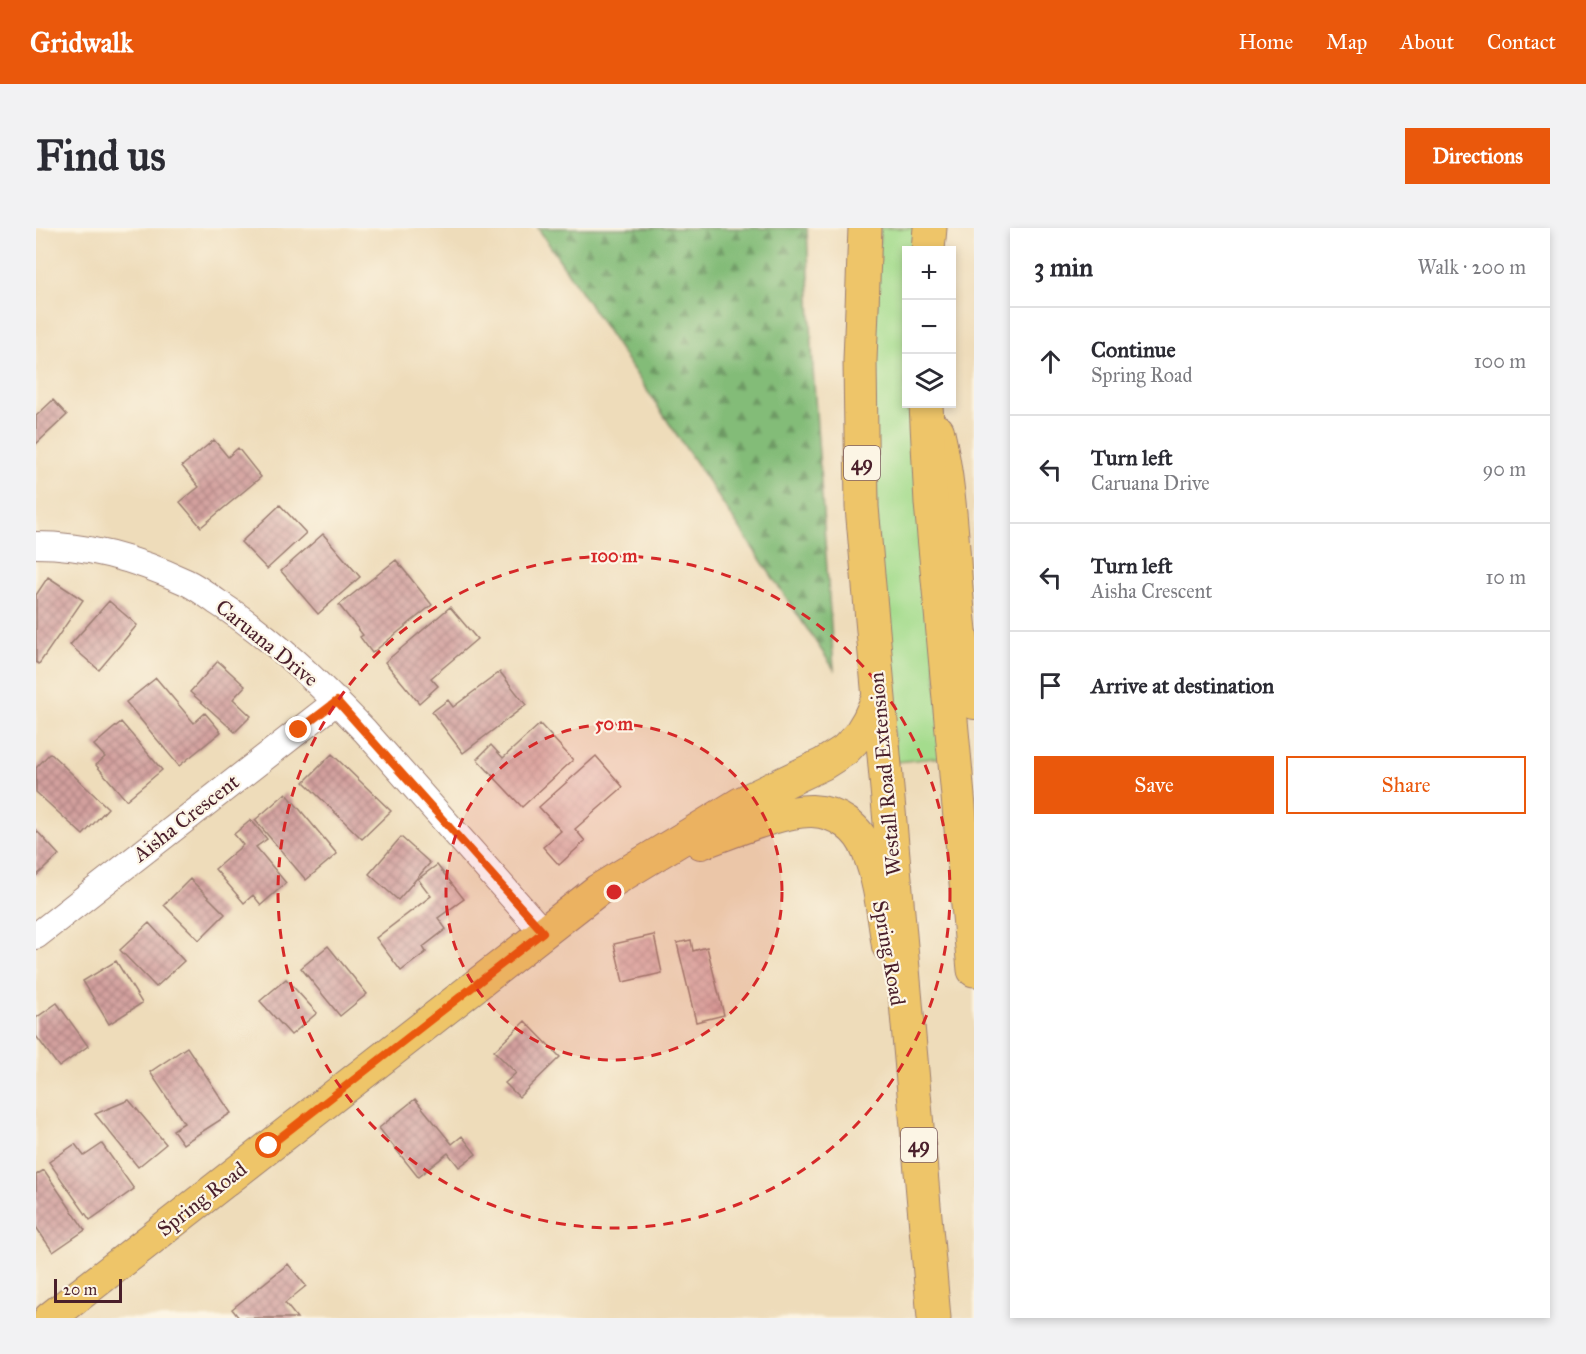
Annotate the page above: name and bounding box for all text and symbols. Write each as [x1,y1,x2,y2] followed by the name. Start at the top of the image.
[30,25,133,60] text: Gridwalk
[1238,29,1293,55] text: Home
[1326,29,1367,55] text: Map
[1400,29,1454,55] text: About
[1487,29,1556,55] text: Contact
[1405,128,1550,184] button: Directions
[36,130,166,182] text: Find us
[902,246,956,408] map controls
[902,246,956,300] button: +
[1034,251,1093,283] text: 3 min
[1418,255,1526,279] text: Walk · 200 m
[902,300,956,354] button: −
[1091,336,1176,363] text: Continue
[1034,345,1067,378] icon: ahead
[1474,349,1526,373] text: 100 m
[902,354,956,408] button: layers
[1091,363,1193,387] text: Spring Road
[1091,444,1173,471] text: Turn left
[844,446,880,480] road number: 49
[1034,453,1067,486] icon: left
[1483,457,1526,481] text: 90 m
[1091,471,1210,495] text: Caruana Drive
[591,545,638,567] text: 100 m
[1091,552,1173,579] text: Turn left
[1034,561,1067,594] icon: left
[1485,565,1526,589] text: 10 m
[1091,579,1212,603] text: Aisha Crescent
[210,594,324,692] street label: Caruana Drive
[1034,669,1067,702] icon: arrive
[863,671,907,877] street label: Westall Road Extension
[1091,672,1274,699] text: Arrive at destination
[595,713,634,735] text: 50 m
[285,716,311,742] route end
[1034,756,1274,814] button: Save
[1286,756,1526,814] button: Share
[127,768,245,868] street label: Aisha Crescent
[604,882,624,902] centre of rings
[867,898,911,1008] street label: Spring Road
[901,1128,937,1162] road number: 49
[255,1132,281,1158] route start
[152,1156,252,1242] street label: Spring Road
[54,1276,122,1304] scale bar
[63,1280,97,1299] text: 20 m

